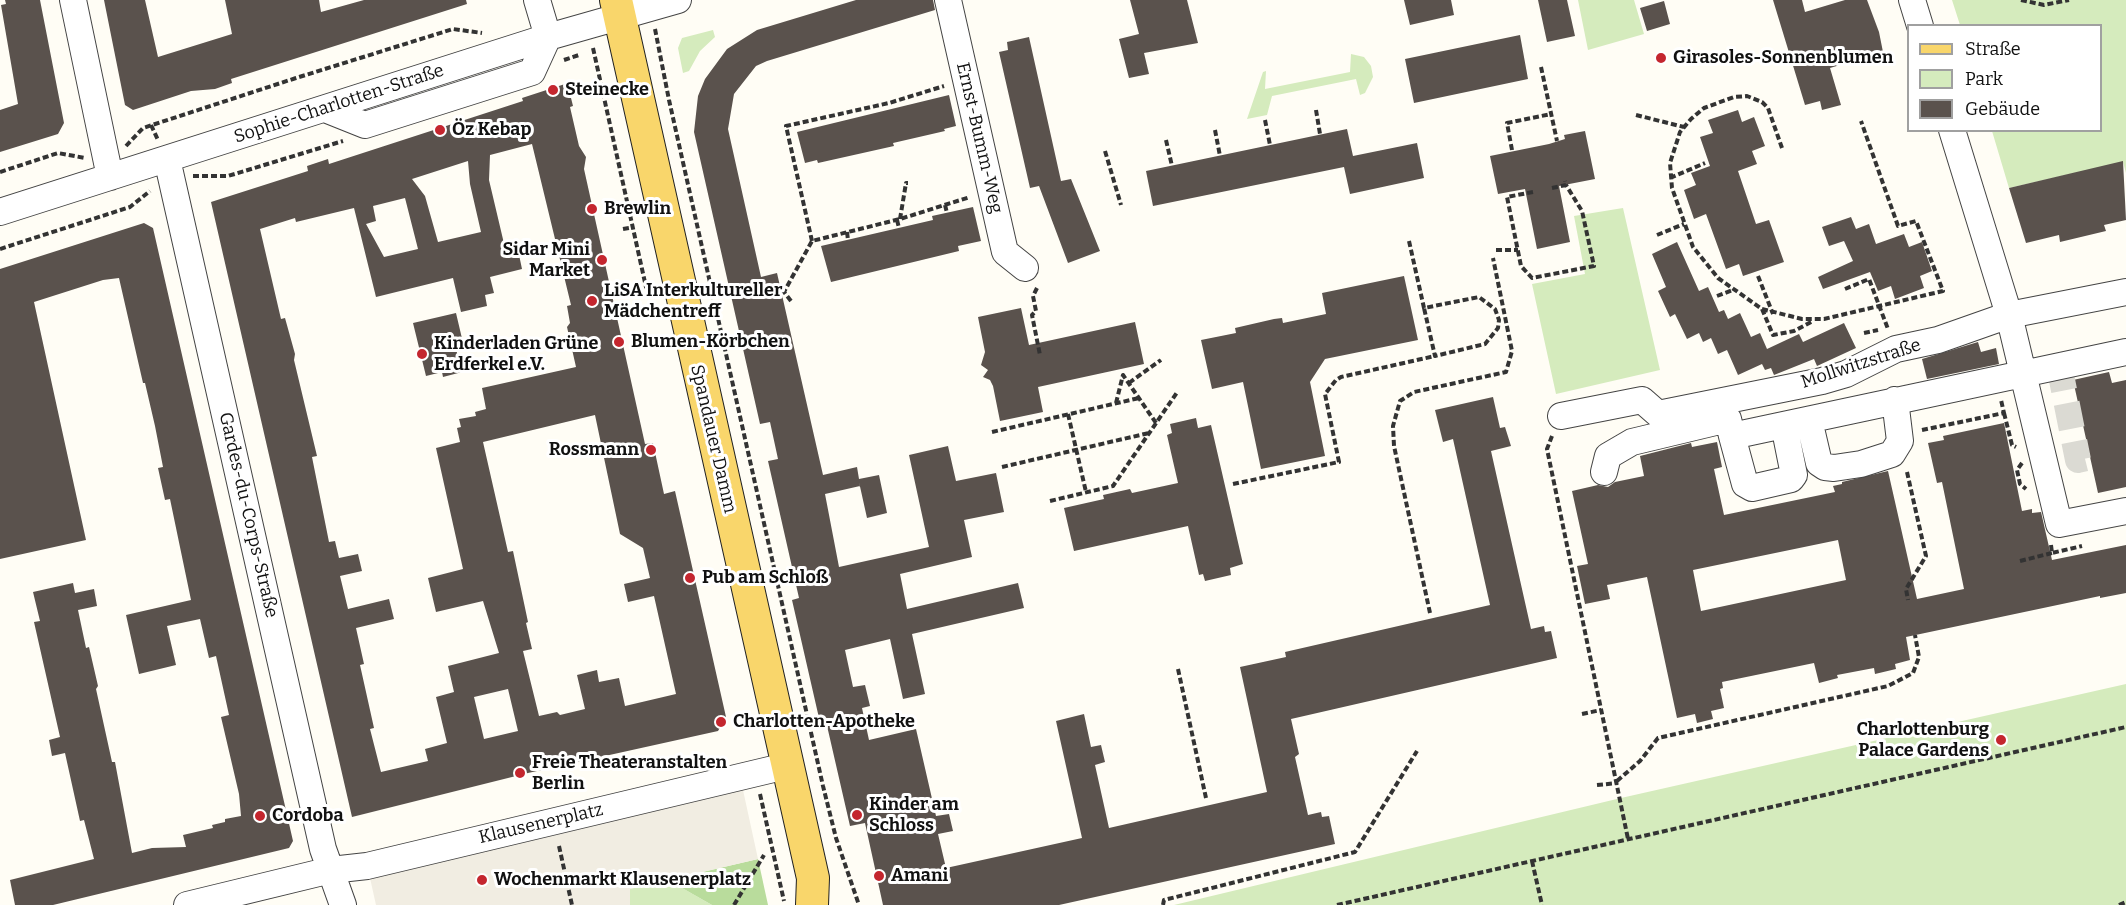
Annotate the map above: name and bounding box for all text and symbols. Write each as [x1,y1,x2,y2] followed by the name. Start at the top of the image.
[1907,24,2102,132] legend
[1965,38,2021,60] text: Straße
[1673,47,1893,69] place label: Girasoles-Sonnenblumen
[1654,51,1668,65] marker: Girasoles-Sonnenblumen
[231,60,447,148] street label: Sophie-Charlotten-Straße
[951,60,1007,216] street label: Ernst-Bumm-Weg
[1965,68,2003,90] text: Park
[565,79,649,101] place label: Steinecke
[546,83,560,97] marker: Steinecke
[1965,98,2040,120] text: Gebäude
[452,119,531,141] place label: Öz Kebap
[433,123,447,137] marker: Öz Kebap
[604,198,671,220] place label: Brewlin
[585,202,599,216] marker: Brewlin
[503,239,590,282] place label: Sidar Mini Market
[595,253,609,267] marker: Sidar Mini Market
[604,280,782,322] place label: LiSA Interkultureller Mädchentreff
[585,294,599,308] marker: LiSA Interkultureller Mädchentreff
[631,331,790,353] place label: Blumen-Körbchen
[434,333,598,376] place label: Kinderladen Grüne Erdferkel e.V.
[1798,334,1924,394] street label: Mollwitzstraße
[612,335,626,349] marker: Blumen-Körbchen
[415,347,429,361] marker: Kinderladen Grüne Erdferkel e.V.
[685,363,741,515] street label: Spandauer Damm
[214,410,282,620] street label: Gardes-du-Corps-Straße
[549,439,639,461] place label: Rossmann
[644,443,658,457] marker: Rossmann
[702,567,828,589] place label: Pub am Schloß
[683,571,697,585] marker: Pub am Schloß
[733,711,915,733] place label: Charlotten-Apotheke
[714,715,728,729] marker: Charlotten-Apotheke
[1856,719,1989,762] place label: Charlottenburg Palace Gardens
[1994,733,2008,747] marker: Charlottenburg Palace Gardens
[532,752,727,795] place label: Freie Theateranstalten Berlin
[513,766,527,780] marker: Freie Theateranstalten Berlin
[869,794,959,836] place label: Kinder am Schloss
[477,799,605,849] street label: Klausenerplatz
[272,805,343,827] place label: Cordoba
[850,808,864,822] marker: Kinder am Schloss
[253,809,267,823] marker: Cordoba
[891,865,948,887] place label: Amani
[494,869,751,891] place label: Wochenmarkt Klausenerplatz
[872,869,886,883] marker: Amani
[475,873,489,887] marker: Wochenmarkt Klausenerplatz

